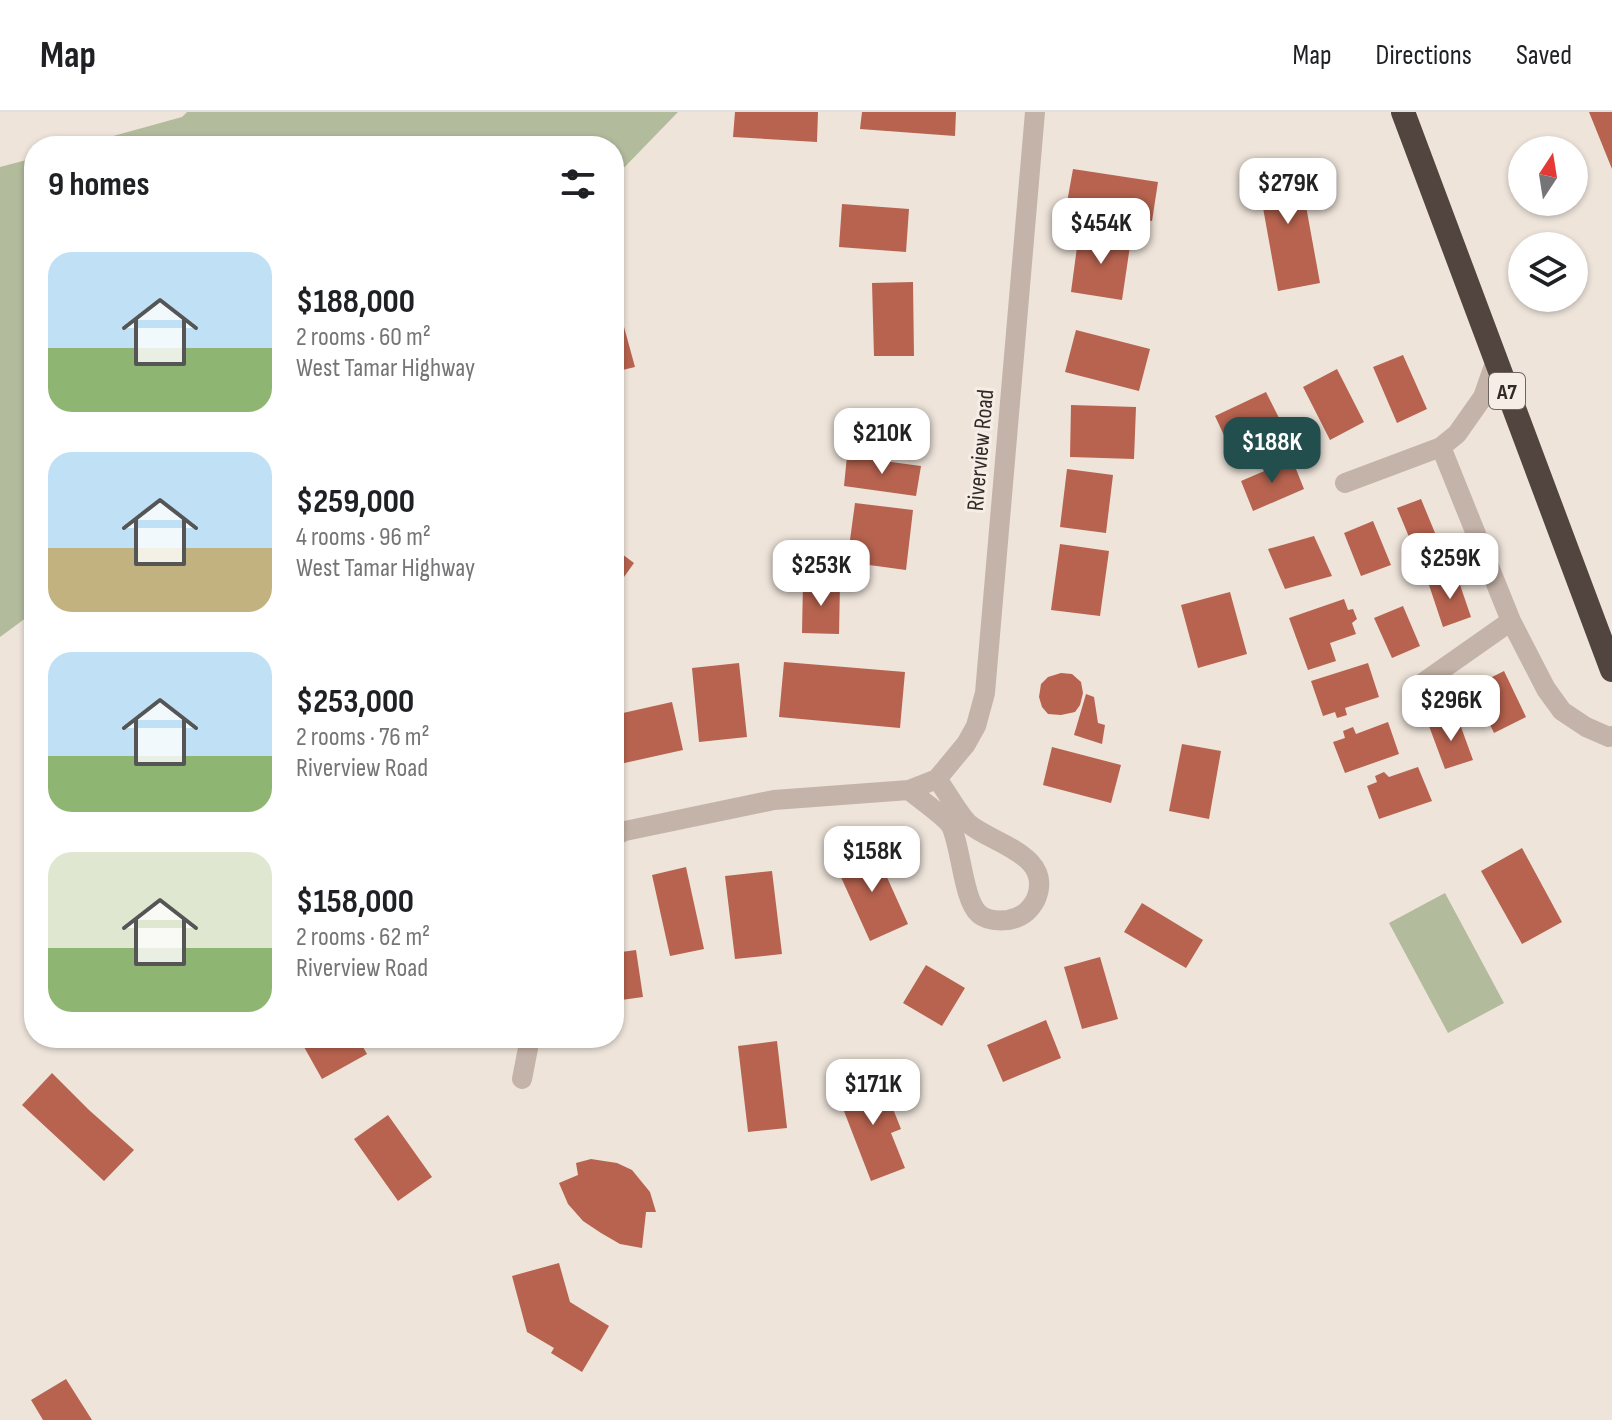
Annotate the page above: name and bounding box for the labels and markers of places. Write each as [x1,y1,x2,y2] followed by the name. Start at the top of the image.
[1232,158,1344,226] pin: $279K
[1045,198,1157,266] pin: $454K
[826,408,938,476] pin: $210K
[1216,417,1328,485] pin: $188K
[1394,533,1506,601] pin: $259K
[765,540,877,608] pin: $253K
[1395,675,1507,743] pin: $296K
[816,826,928,894] pin: $158K
[817,1059,929,1127] pin: $171K

